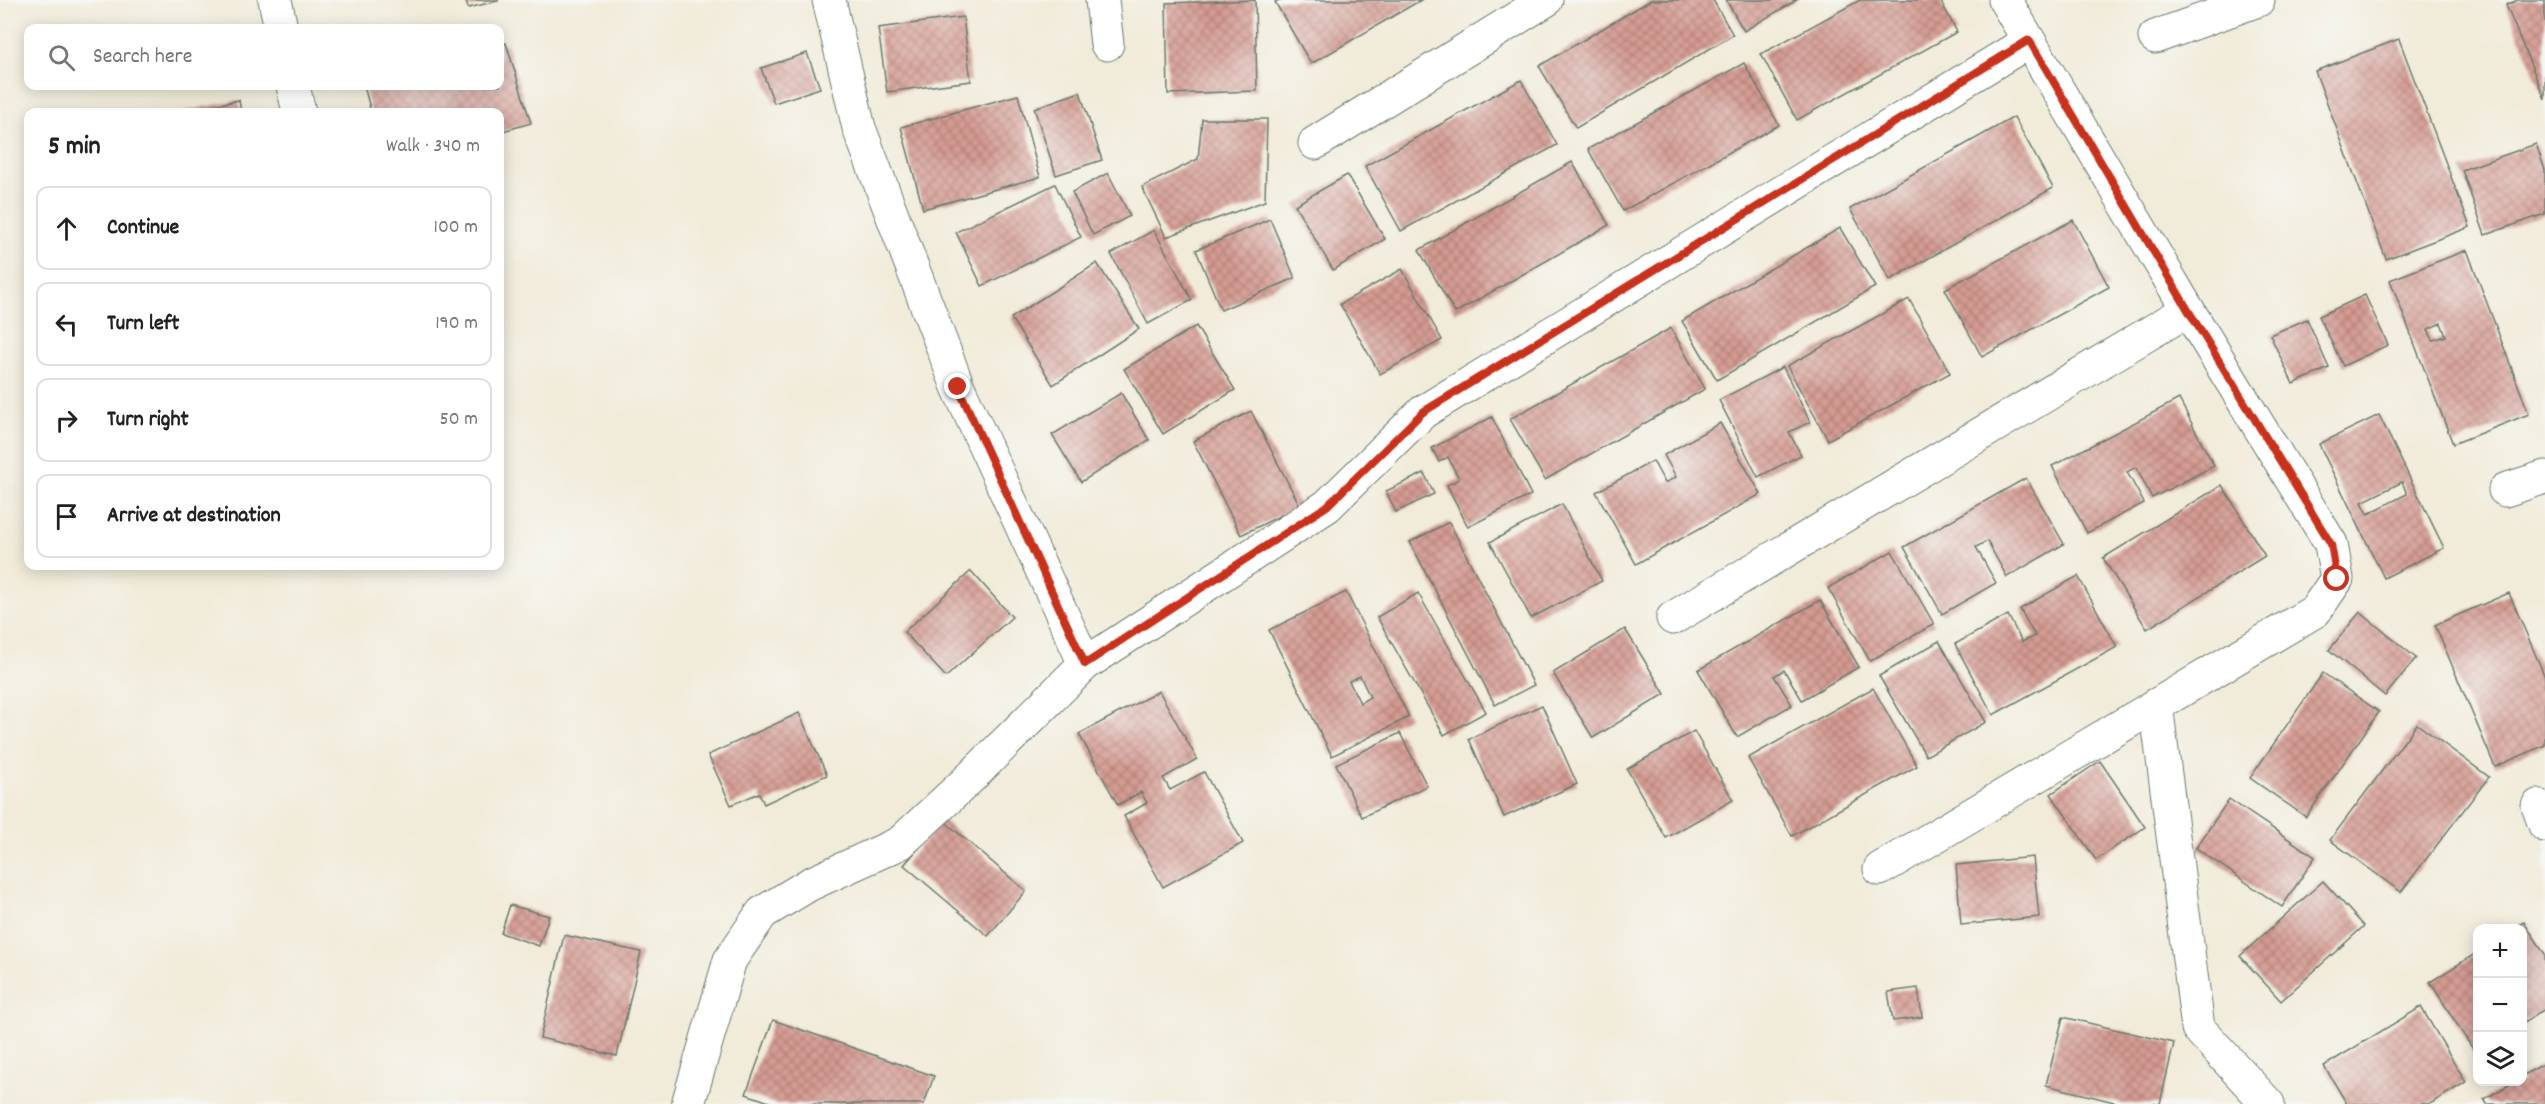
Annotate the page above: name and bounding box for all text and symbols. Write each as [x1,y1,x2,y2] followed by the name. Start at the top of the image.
[24,24,504,90] search box
[45,41,78,74] icon: search
[93,42,192,73] text: Search here
[48,129,101,166] text: 5 min
[386,133,480,161] text: Walk · 340 m
[50,212,83,245] icon: ahead
[107,213,179,244] text: Continue
[434,214,478,242] text: 100 m
[50,308,83,341] icon: left
[107,309,179,340] text: Turn left
[435,310,478,338] text: 190 m
[944,373,970,399] route end
[50,404,83,437] icon: right
[107,405,189,436] text: Turn right
[440,406,478,434] text: 50 m
[50,500,83,533] icon: arrive
[107,501,281,532] text: Arrive at destination
[2323,565,2349,591] route start
[2473,924,2527,1086] map controls
[2473,924,2527,978] button: +
[2473,978,2527,1032] button: −
[2473,1032,2527,1086] button: layers

